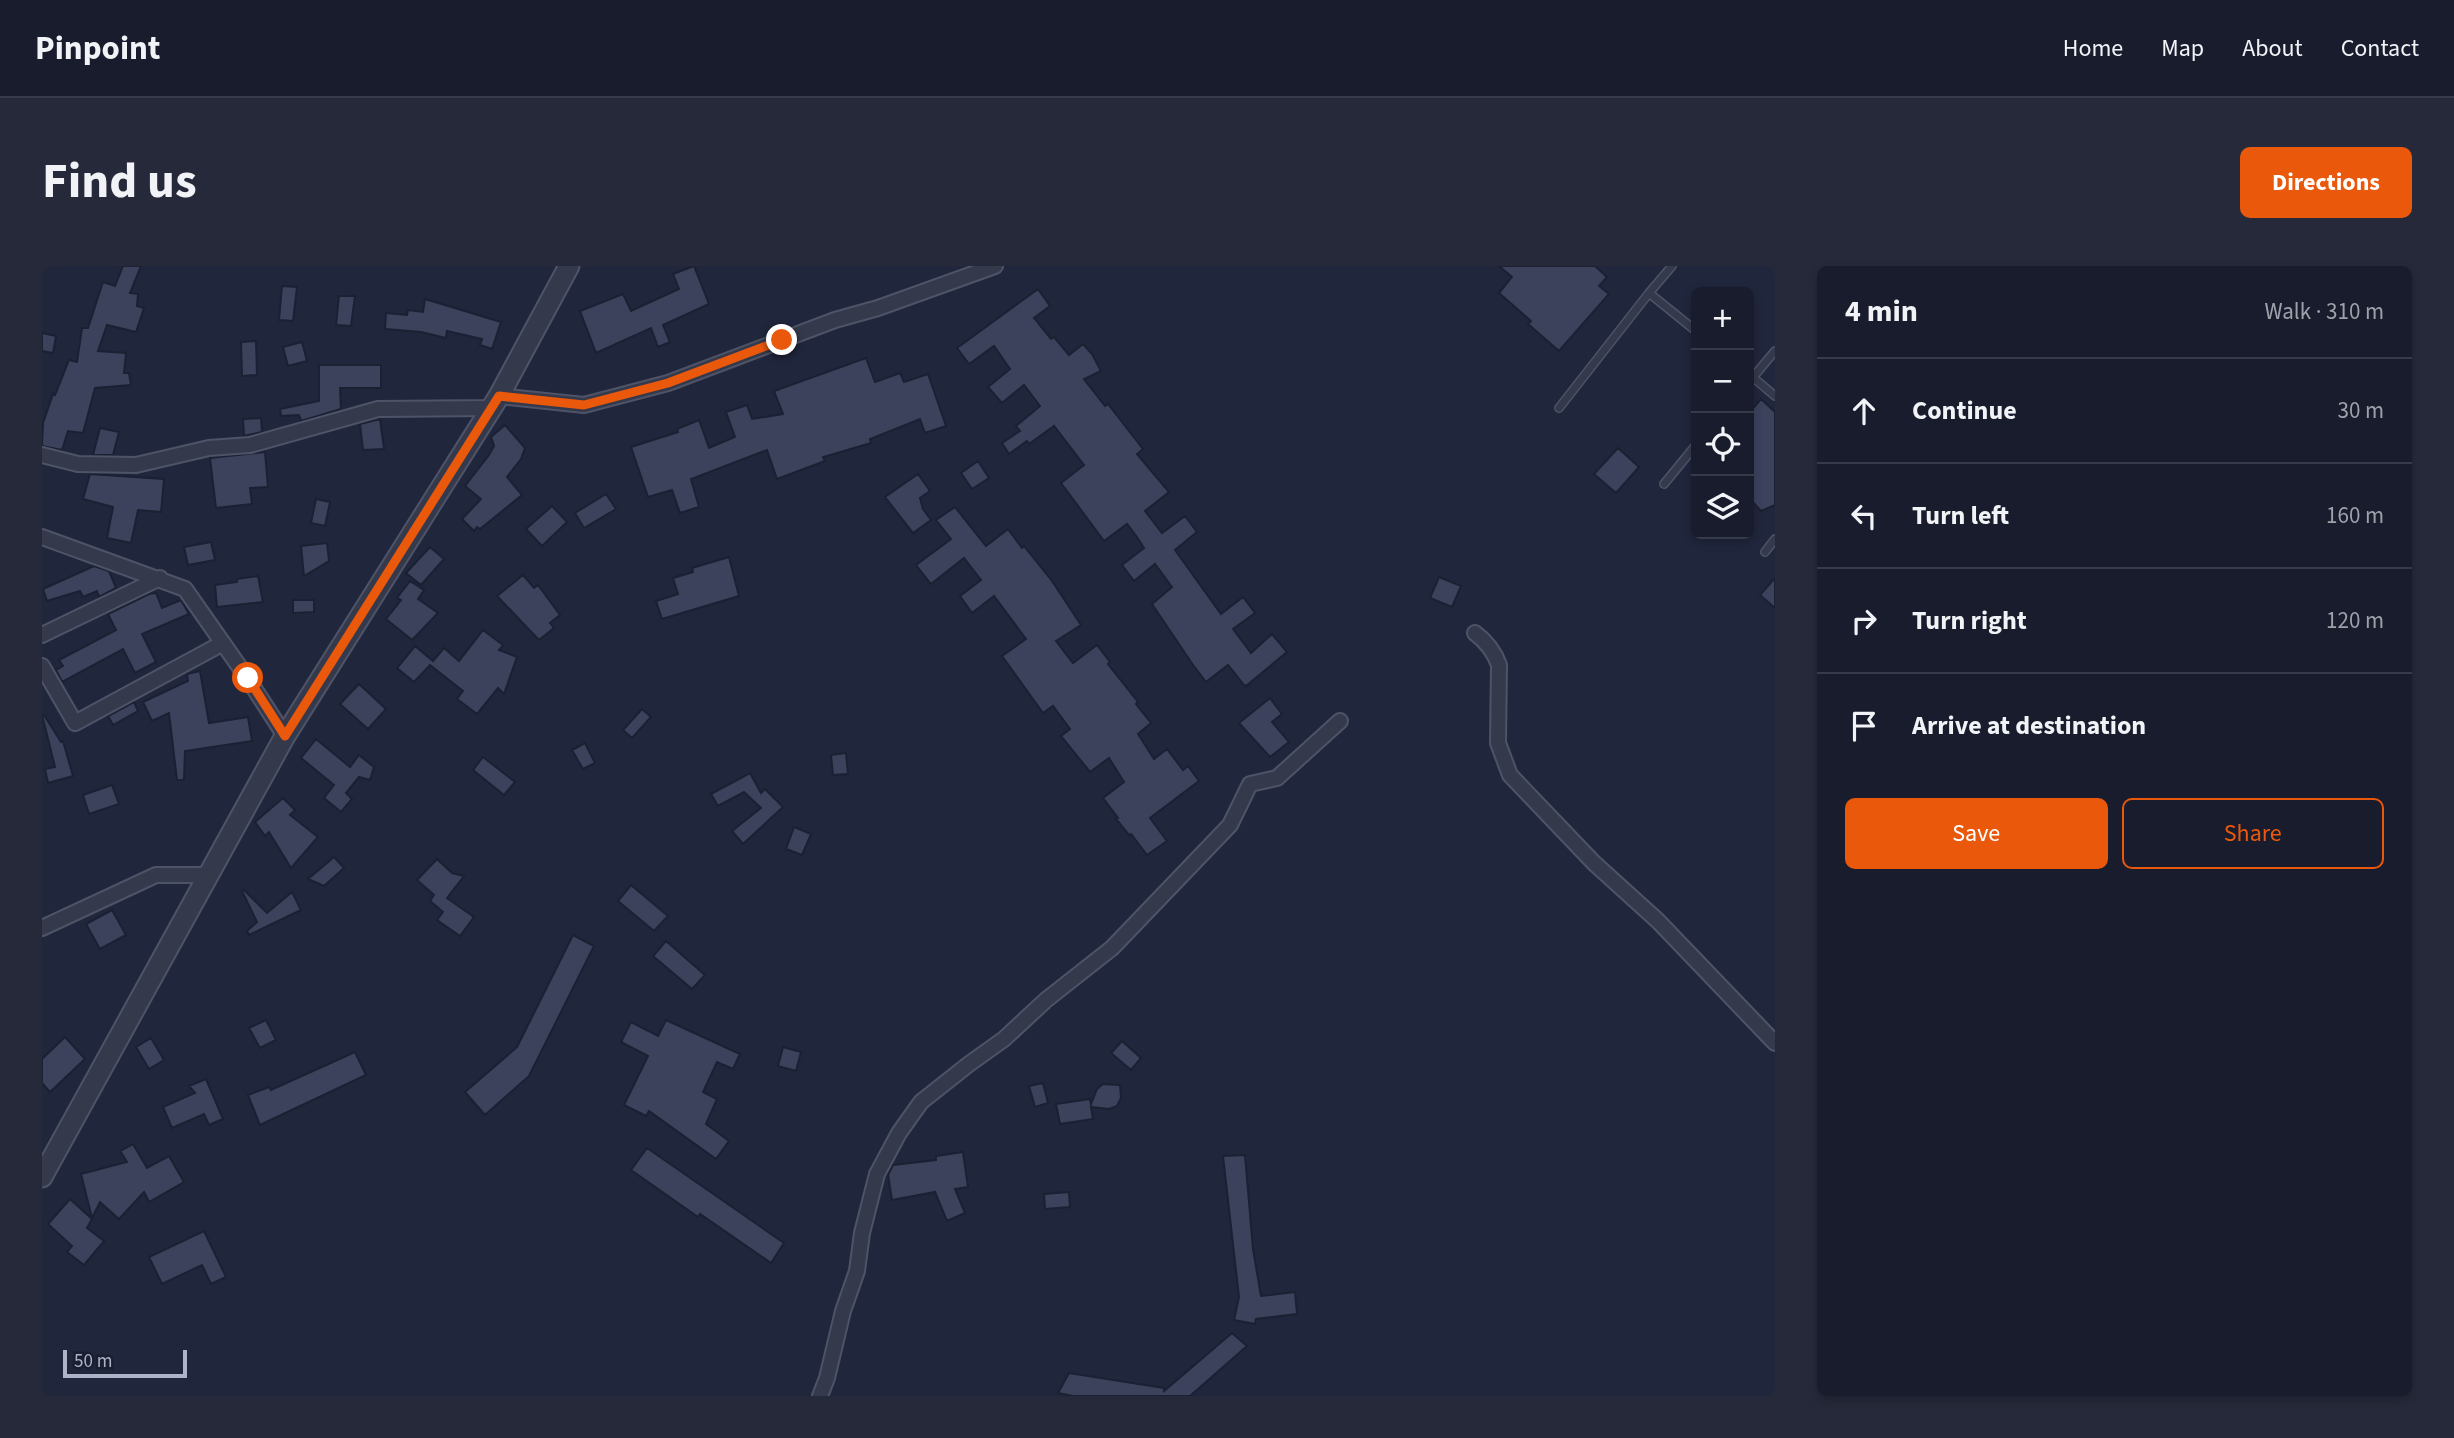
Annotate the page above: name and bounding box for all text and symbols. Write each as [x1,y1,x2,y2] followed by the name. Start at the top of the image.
[35,25,161,72] text: Pinpoint
[2063,31,2123,66] text: Home
[2161,31,2204,66] text: Map
[2242,31,2303,66] text: About
[2341,31,2419,66] text: Contact
[42,147,197,217] text: Find us
[2240,147,2412,218] button: Directions
[1691,287,1754,539] map controls
[1691,287,1754,350] button: +
[1845,290,1918,333] text: 4 min
[2265,295,2384,328] text: Walk · 310 m
[766,324,797,355] route end
[1691,350,1754,413] button: −
[1845,392,1883,430] icon: ahead
[1912,392,2017,429] text: Continue
[2337,394,2384,427] text: 30 m
[1691,413,1754,476] button: locate
[1691,476,1754,539] button: layers
[1845,497,1883,535] icon: left
[1912,497,2009,534] text: Turn left
[2326,499,2384,532] text: 160 m
[1845,602,1883,640] icon: right
[1912,602,2027,639] text: Turn right
[2326,604,2384,637] text: 120 m
[232,662,263,693] route start
[1845,707,1883,745] icon: arrive
[1912,707,2146,744] text: Arrive at destination
[1845,798,2108,869] button: Save
[2122,798,2384,869] button: Share
[63,1347,187,1379] scale bar
[74,1348,112,1375] text: 50 m

